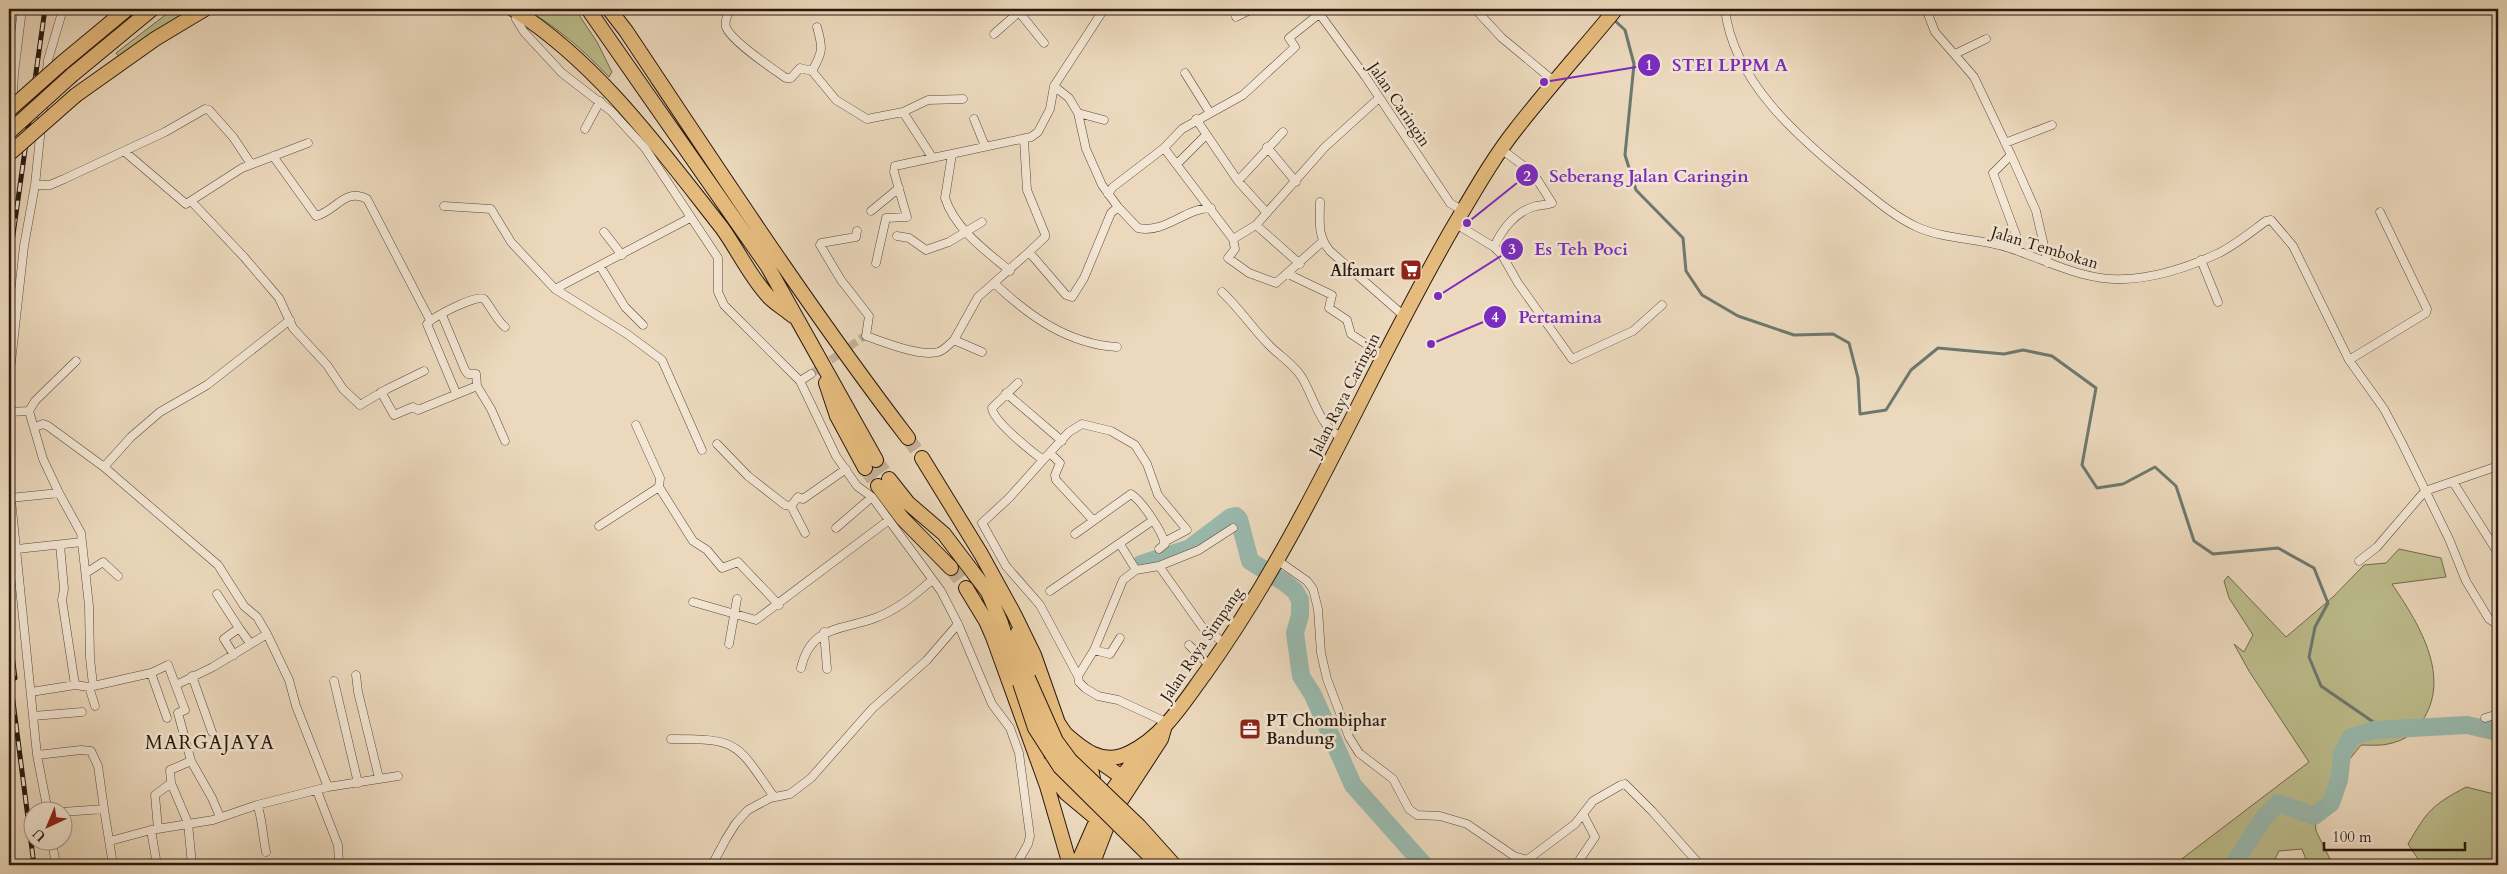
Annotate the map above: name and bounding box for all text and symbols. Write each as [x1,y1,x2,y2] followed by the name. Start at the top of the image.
[1637,48,1798,81] callout: STEI LPPM A
[1672,53,1789,78] text: STEI LPPM A
[1645,55,1653,75] text: 1
[1362,56,1436,151] street label: Jalan Caringin
[1515,159,1759,192] callout: Seberang Jalan Caringin
[1549,164,1749,189] text: Seberang Jalan Caringin
[1523,166,1531,186] text: 2
[1986,221,2101,275] street label: Jalan Tembokan
[1499,232,1638,265] callout: Es Teh Poci
[1534,237,1628,262] text: Es Teh Poci
[1508,239,1516,259] text: 3
[1399,258,1423,282] supermarket icon: Alfamart
[1330,260,1395,282] place label: Alfamart
[1483,300,1611,333] callout: Pertamina
[1518,305,1602,330] text: Pertamina
[1491,307,1499,327] text: 4
[1303,329,1385,462] street label: Jalan Raya Caringin
[1154,583,1248,708] street label: Jalan Raya Simpang
[1266,710,1387,750] place label: PT Chombiphar Bandung
[1238,717,1262,741] office icon: PT Chombiphar Bandung
[145,730,275,756] district label: MARGAJAYA
[22,802,72,852] north arrow
[2324,819,2466,851] scale bar
[28,824,50,846] text: U
[2332,827,2372,847] text: 100 m

